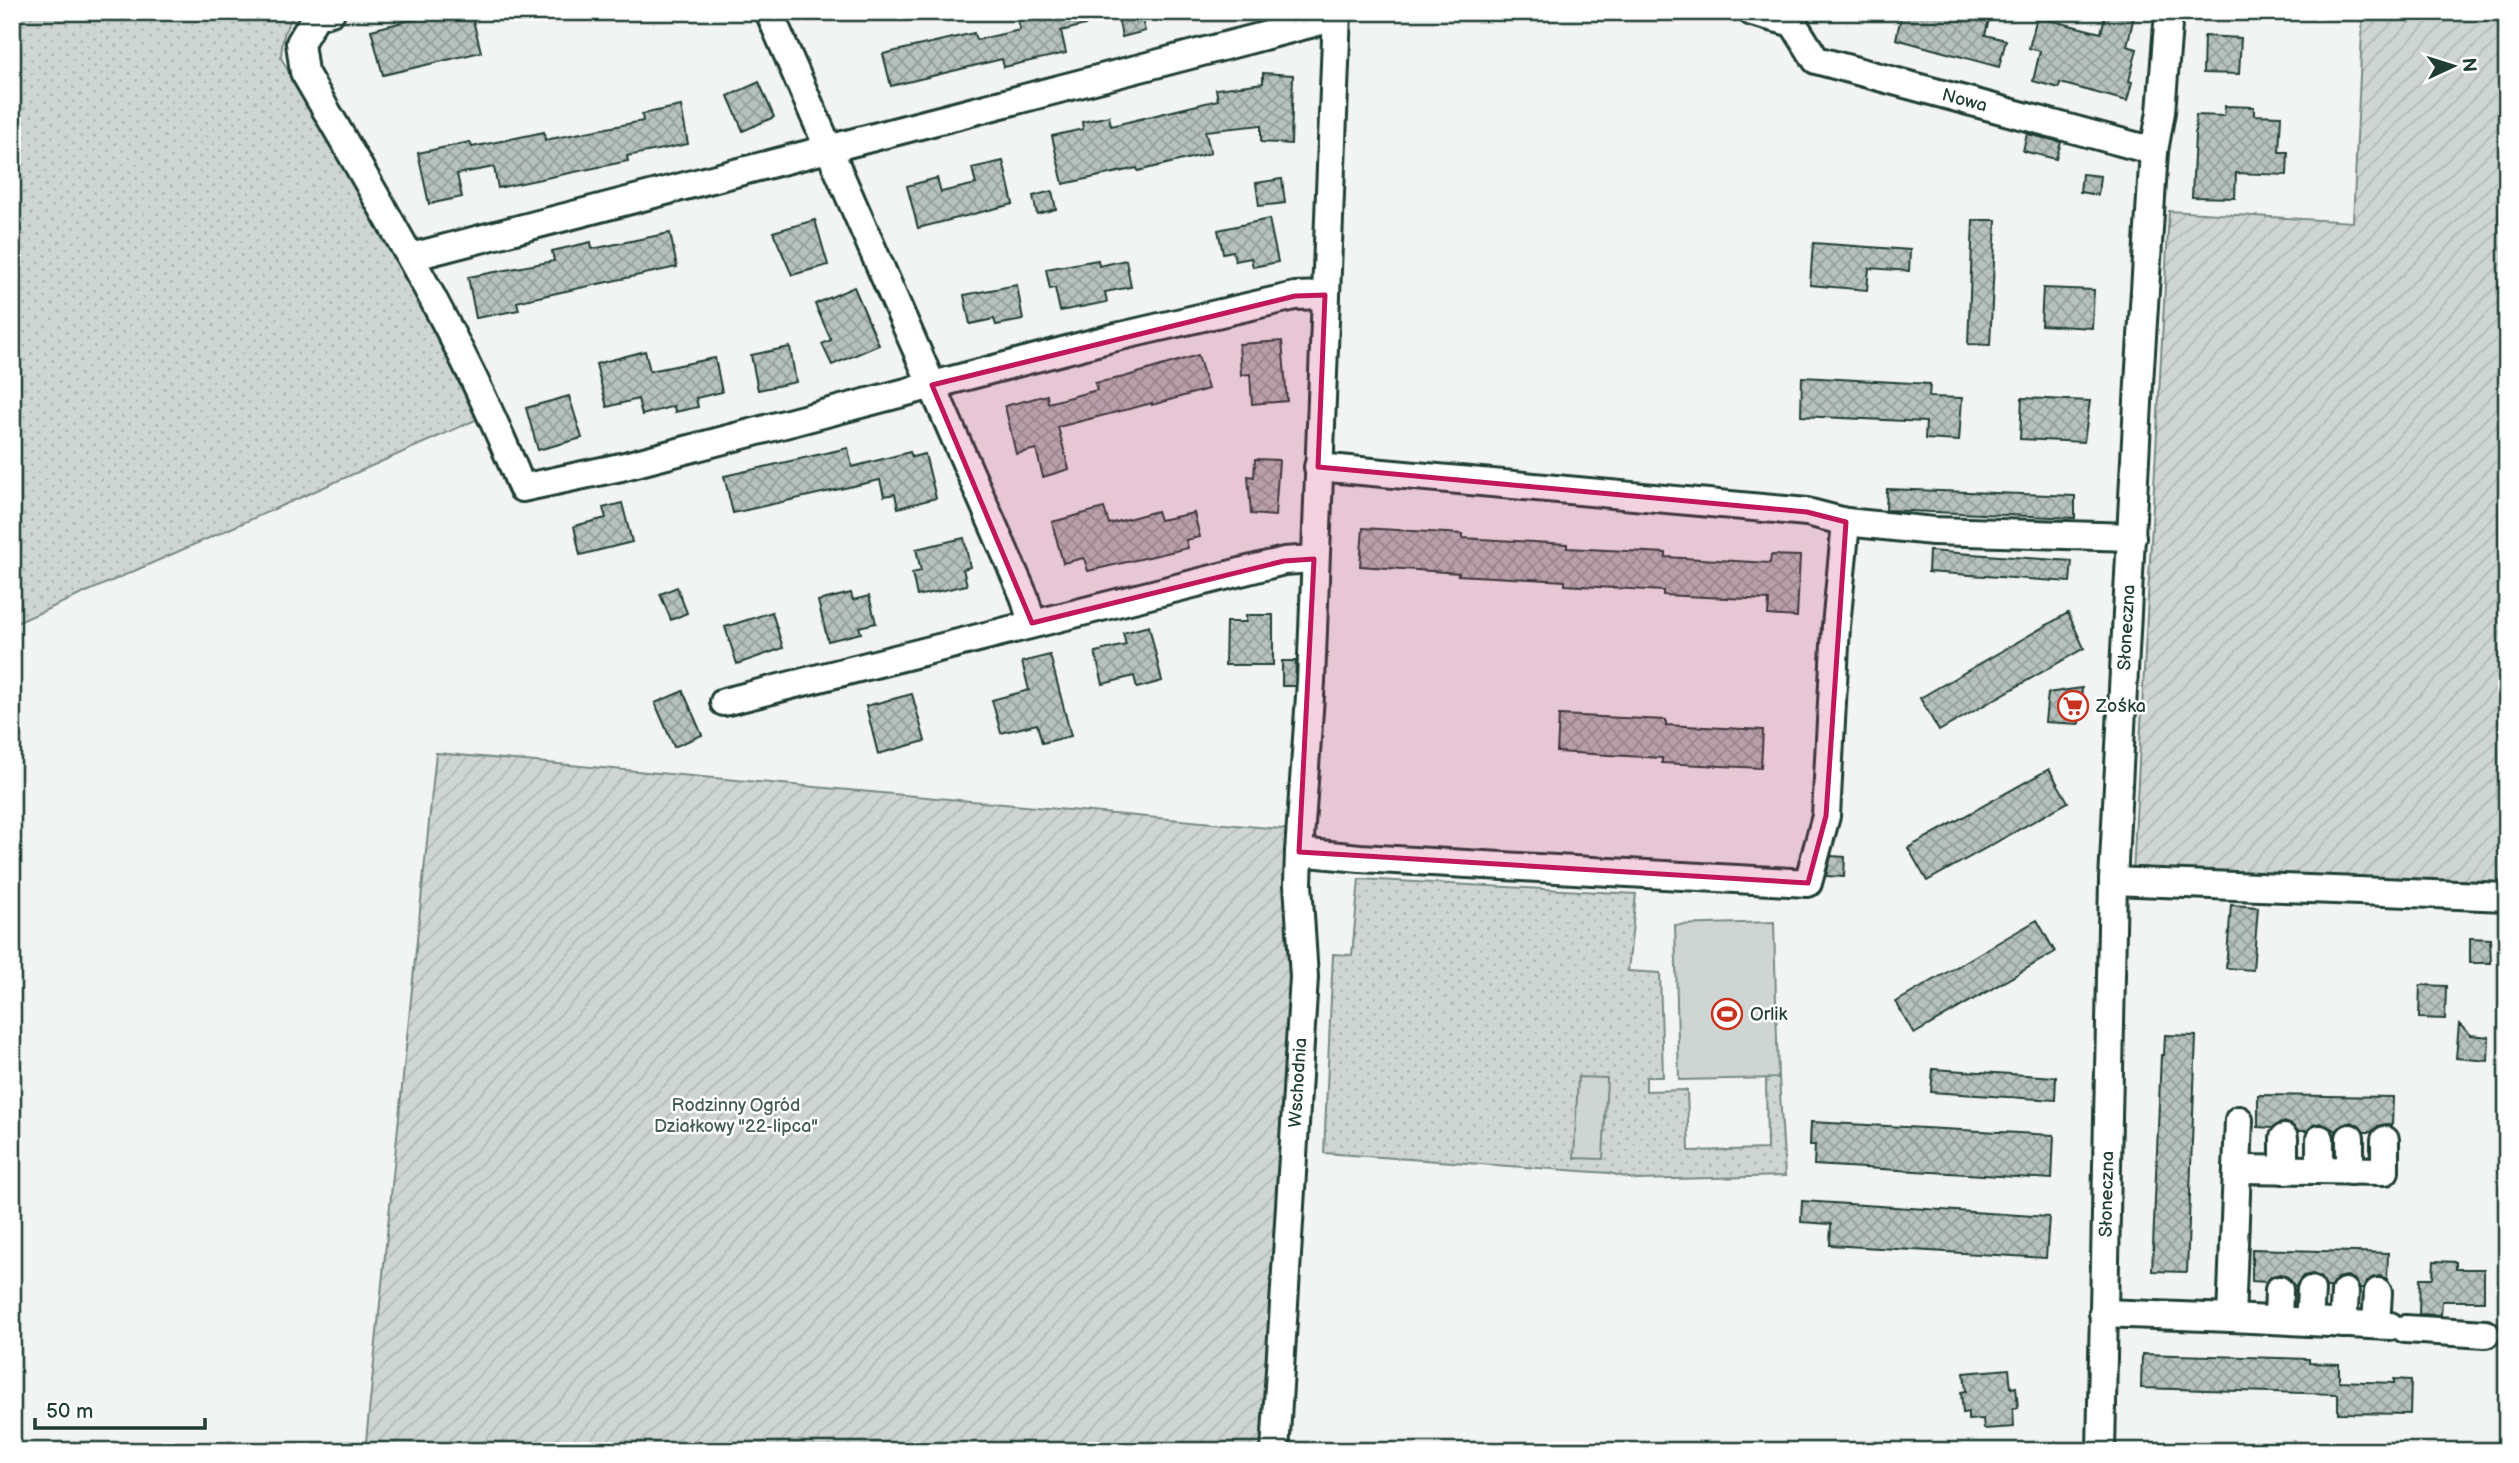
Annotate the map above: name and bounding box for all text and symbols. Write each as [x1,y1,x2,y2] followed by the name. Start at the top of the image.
[2418,32,2488,102] north arrow
[2456,57,2480,73] text: N
[1940,84,1989,117] street label: Nowa
[2114,584,2139,671] street label: Słoneczna
[2056,689,2090,723] supermarket icon: Zośka
[2095,696,2146,717] place label: Zośka
[1710,997,1744,1031] sports icon: Orlik
[1750,1004,1787,1025] place label: Orlik
[1285,1037,1311,1128] street label: Wschodnia
[654,1095,818,1137] park label: Rodzinny Ogród Działkowy "22-lipca"
[2096,1151,2118,1237] street label: Słoneczna
[35,1386,205,1430] scale bar
[46,1399,93,1424] text: 50 m

